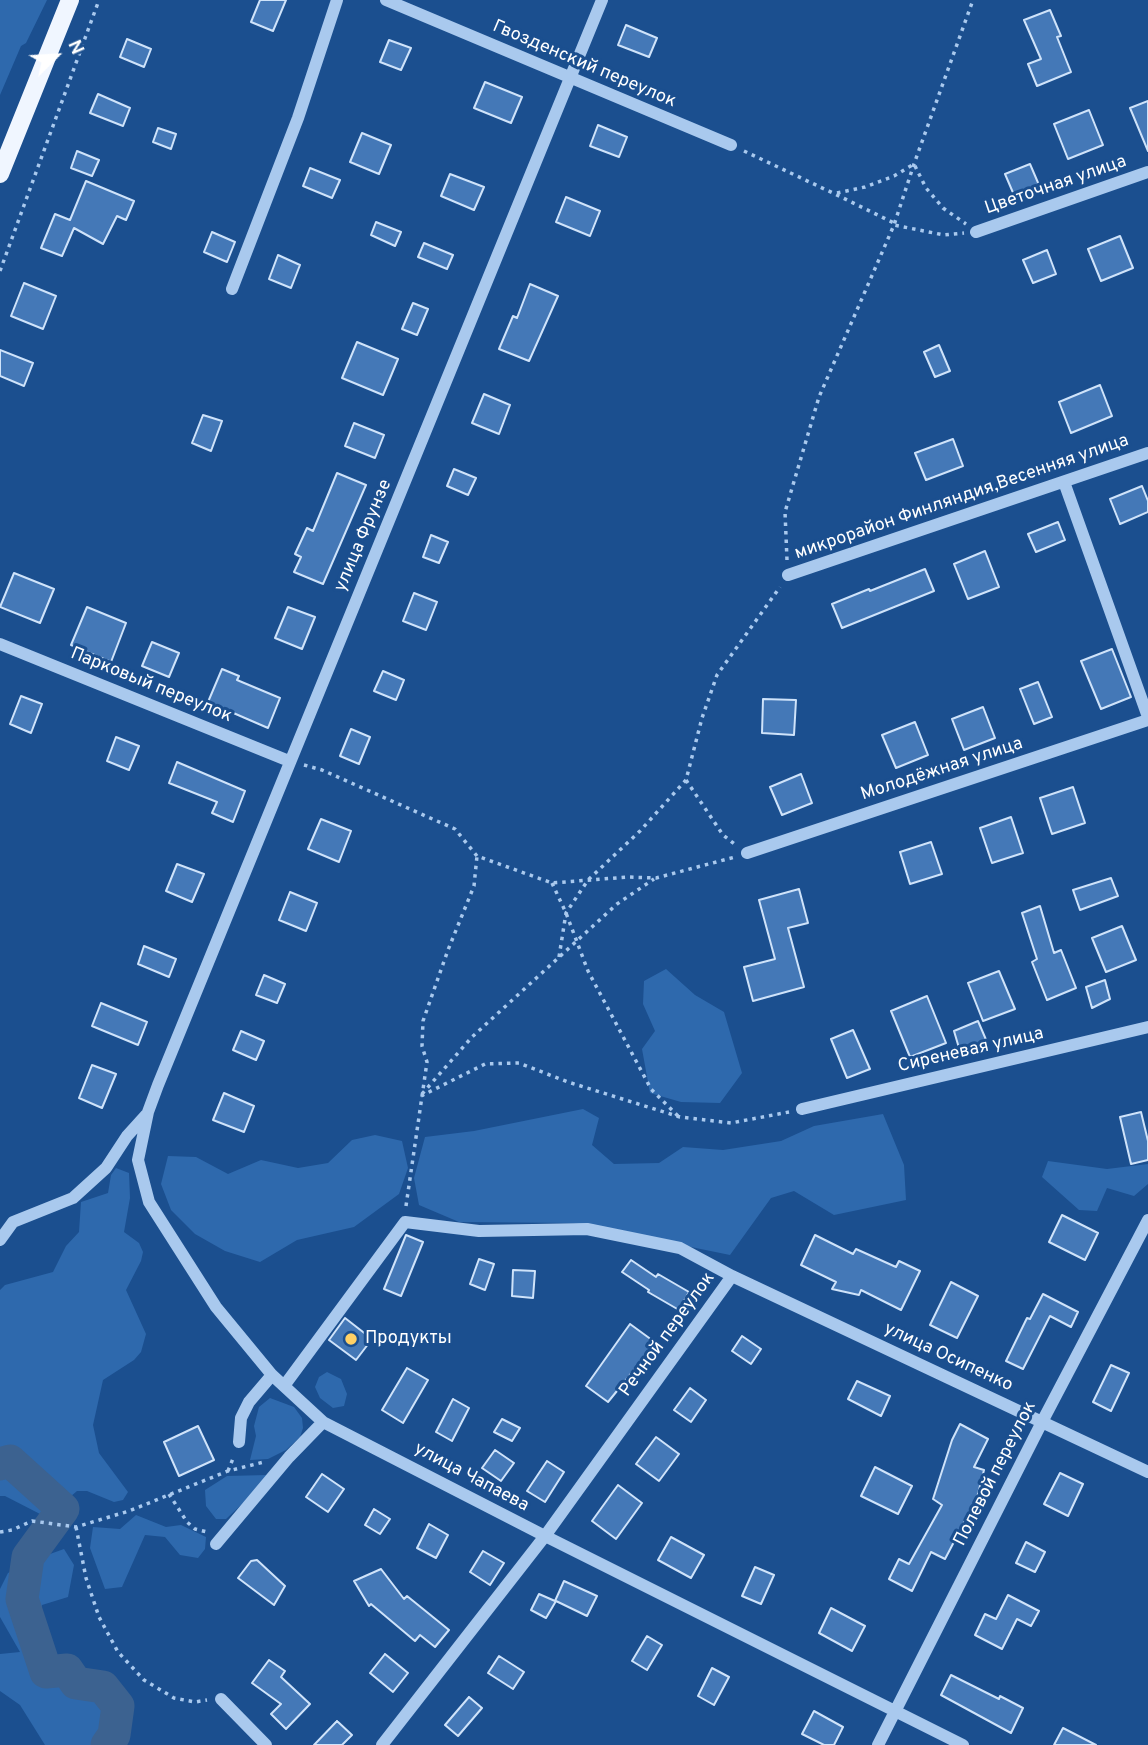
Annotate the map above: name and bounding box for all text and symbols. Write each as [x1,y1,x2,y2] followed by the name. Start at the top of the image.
[489,17,679,113] street label: Гвозденский переулок
[21,21,91,91] north arrow
[61,36,89,59] text: N
[982,152,1130,220] street label: Цветочная улица
[792,431,1132,565] street label: микрорайон Финляндия,Весенняя улица
[331,477,397,595] street label: улица Фрунзе
[67,644,235,728] street label: Парковый переулок
[858,734,1026,806] street label: Молодёжная улица
[896,1024,1046,1078] street label: Сиреневая улица
[616,1269,720,1401] street label: Речной переулок
[880,1319,1016,1397] street label: улица Осипенко
[365,1328,452,1350] place label: Продукты
[343,1331,359,1347] marker: Продукты
[950,1398,1042,1550] street label: Полевой переулок
[410,1439,532,1517] street label: улица Чапаева

